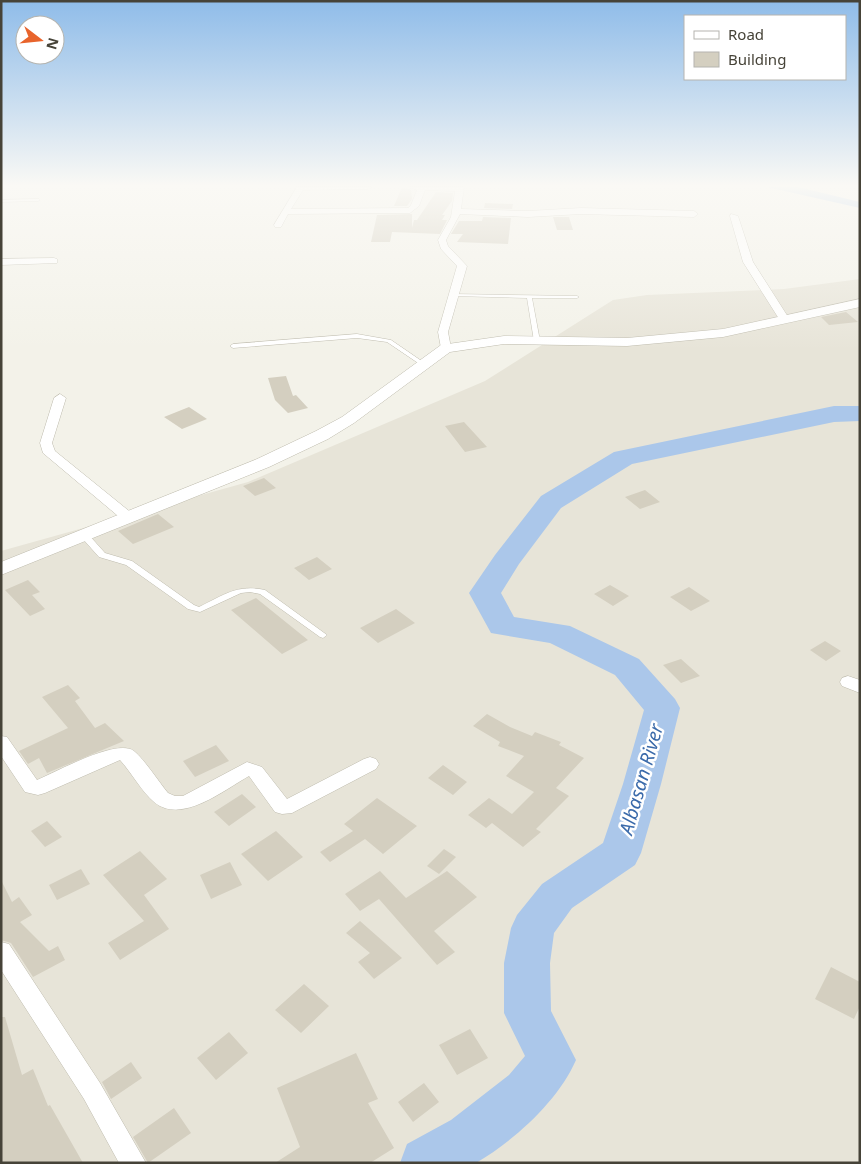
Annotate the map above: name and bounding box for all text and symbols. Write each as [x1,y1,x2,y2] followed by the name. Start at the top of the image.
[15,15,65,65] north arrow
[684,15,846,80] legend
[728,24,764,44] text: Road
[42,36,64,52] text: N
[728,49,786,69] text: Building
[612,719,670,839] water label: Albasan River

